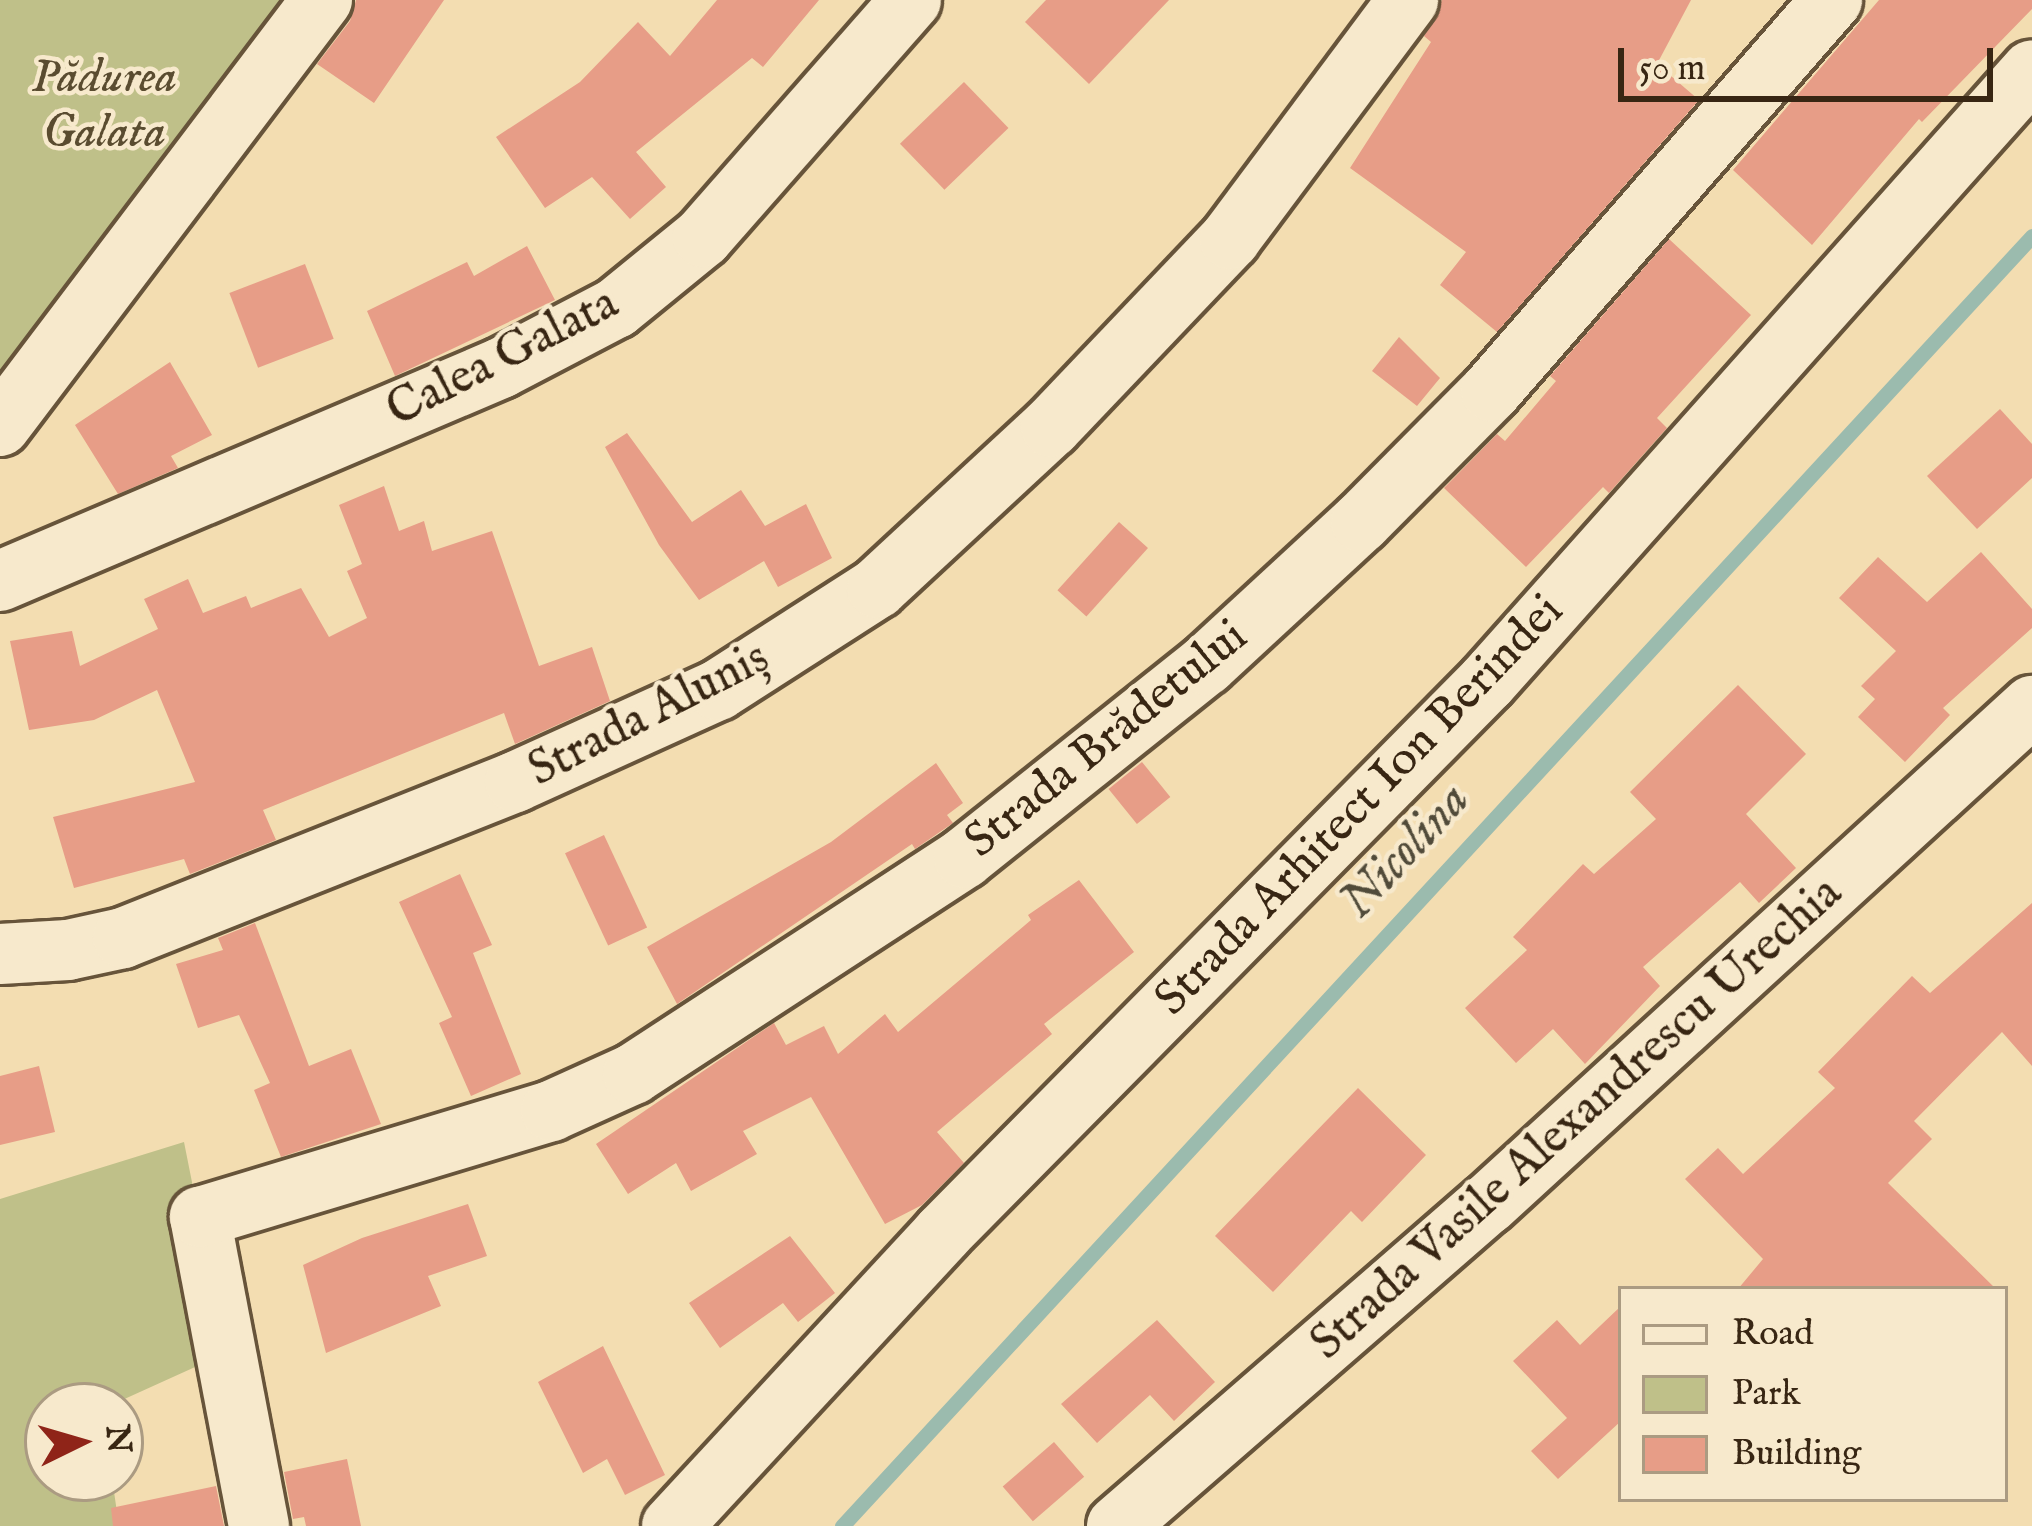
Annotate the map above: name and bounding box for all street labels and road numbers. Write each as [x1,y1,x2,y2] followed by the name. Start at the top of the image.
[378,275,628,441] street label: Calea Galata
[1144,584,1576,1028] street label: Strada Arhitect Ion Berindei
[954,609,1260,871] street label: Strada Brădetului
[519,630,779,800] street label: Strada Aluniș
[1300,865,1854,1373] street label: Strada Vasile Alexandrescu Urechia

